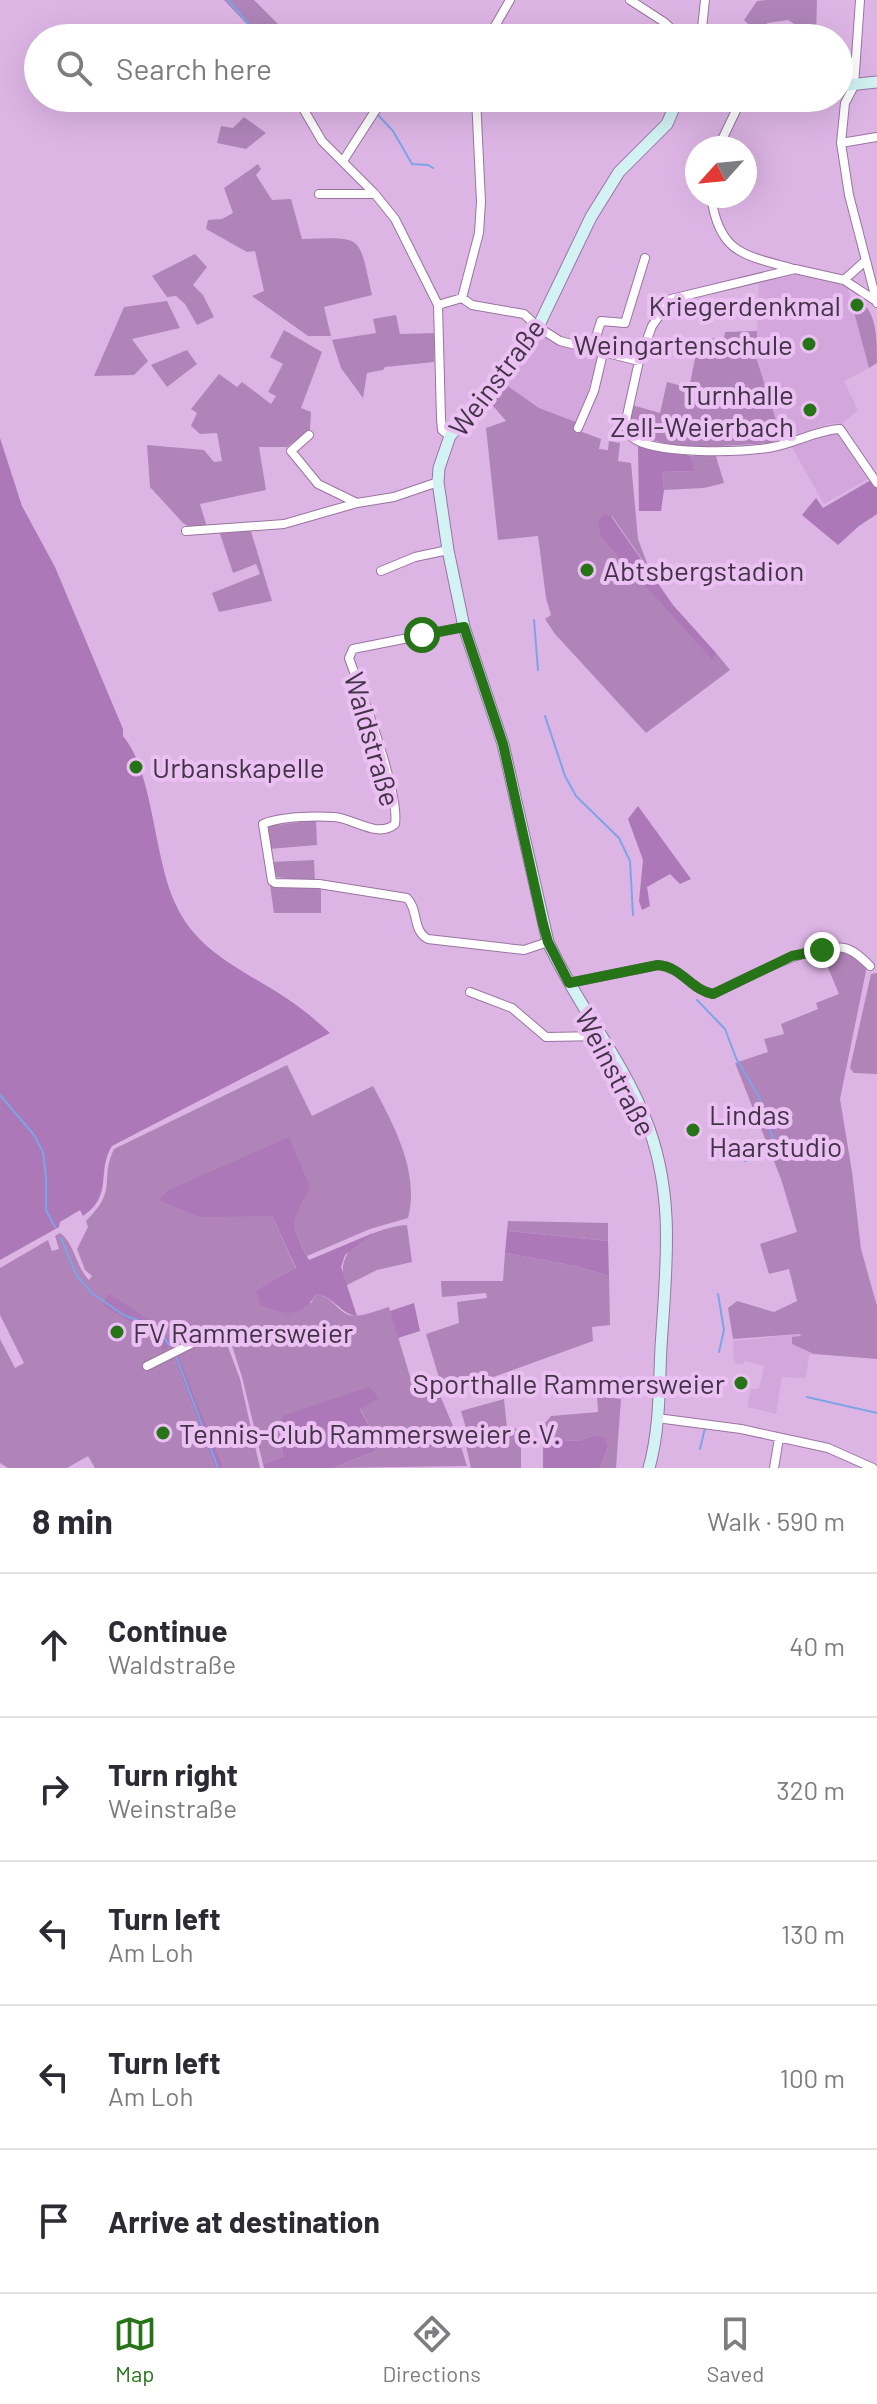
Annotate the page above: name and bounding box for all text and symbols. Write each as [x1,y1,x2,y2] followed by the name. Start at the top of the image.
[24,24,853,112] search box
[52,46,96,90] icon: search
[116,50,272,86] text: Search here
[685,136,757,208] north arrow
[648,288,841,322] place label: Kriegerdenkmal
[848,296,866,314] marker: Kriegerdenkmal
[441,311,551,443] street label: Weinstraße
[573,327,793,361] place label: Weingartenschule
[800,335,818,353] marker: Weingartenschule
[610,377,794,443] place label: Turnhalle Zell-Weierbach
[801,401,819,419] marker: Turnhalle Zell-Weierbach
[603,553,804,587] place label: Abtsbergstadion
[578,561,596,579] marker: Abtsbergstadion
[404,617,440,653] route start
[338,668,408,810] street label: Waldstraße
[152,750,325,784] place label: Urbanskapelle
[127,758,145,776] marker: Urbanskapelle
[804,932,840,968] route end
[568,1003,664,1141] street label: Weinstraße
[709,1097,842,1163] place label: Lindas Haarstudio
[684,1121,702,1139] marker: Lindas Haarstudio
[133,1315,353,1349] place label: FV Rammersweier
[108,1323,126,1341] marker: FV Rammersweier
[412,1366,725,1400] place label: Sporthalle Rammersweier
[732,1374,750,1392] marker: Sporthalle Rammersweier
[179,1416,561,1450] place label: Tennis-Club Rammersweier e.V.
[154,1424,172,1442] marker: Tennis-Club Rammersweier e.V.
[32,1500,113,1541] text: 8 min
[707,1505,845,1536] text: Walk · 590 m
[108,1612,228,1648] text: Continue
[32,1623,76,1667] icon: ahead
[789,1630,845,1661] text: 40 m
[108,1648,236,1679] text: Waldstraße
[108,1756,238,1792] text: Turn right
[32,1767,76,1811] icon: right
[776,1774,845,1805] text: 320 m
[108,1792,237,1823] text: Weinstraße
[108,1900,221,1936] text: Turn left
[32,1911,76,1955] icon: left
[781,1918,845,1949] text: 130 m
[108,1936,193,1967] text: Am Loh
[108,2044,221,2080] text: Turn left
[32,2055,76,2099] icon: left
[780,2062,845,2093] text: 100 m
[108,2080,193,2111] text: Am Loh
[32,2199,76,2243] icon: arrive
[108,2203,380,2239] text: Arrive at destination
[113,2312,157,2386] tab: Map
[382,2312,481,2386] tab: Directions
[706,2312,764,2386] tab: Saved

